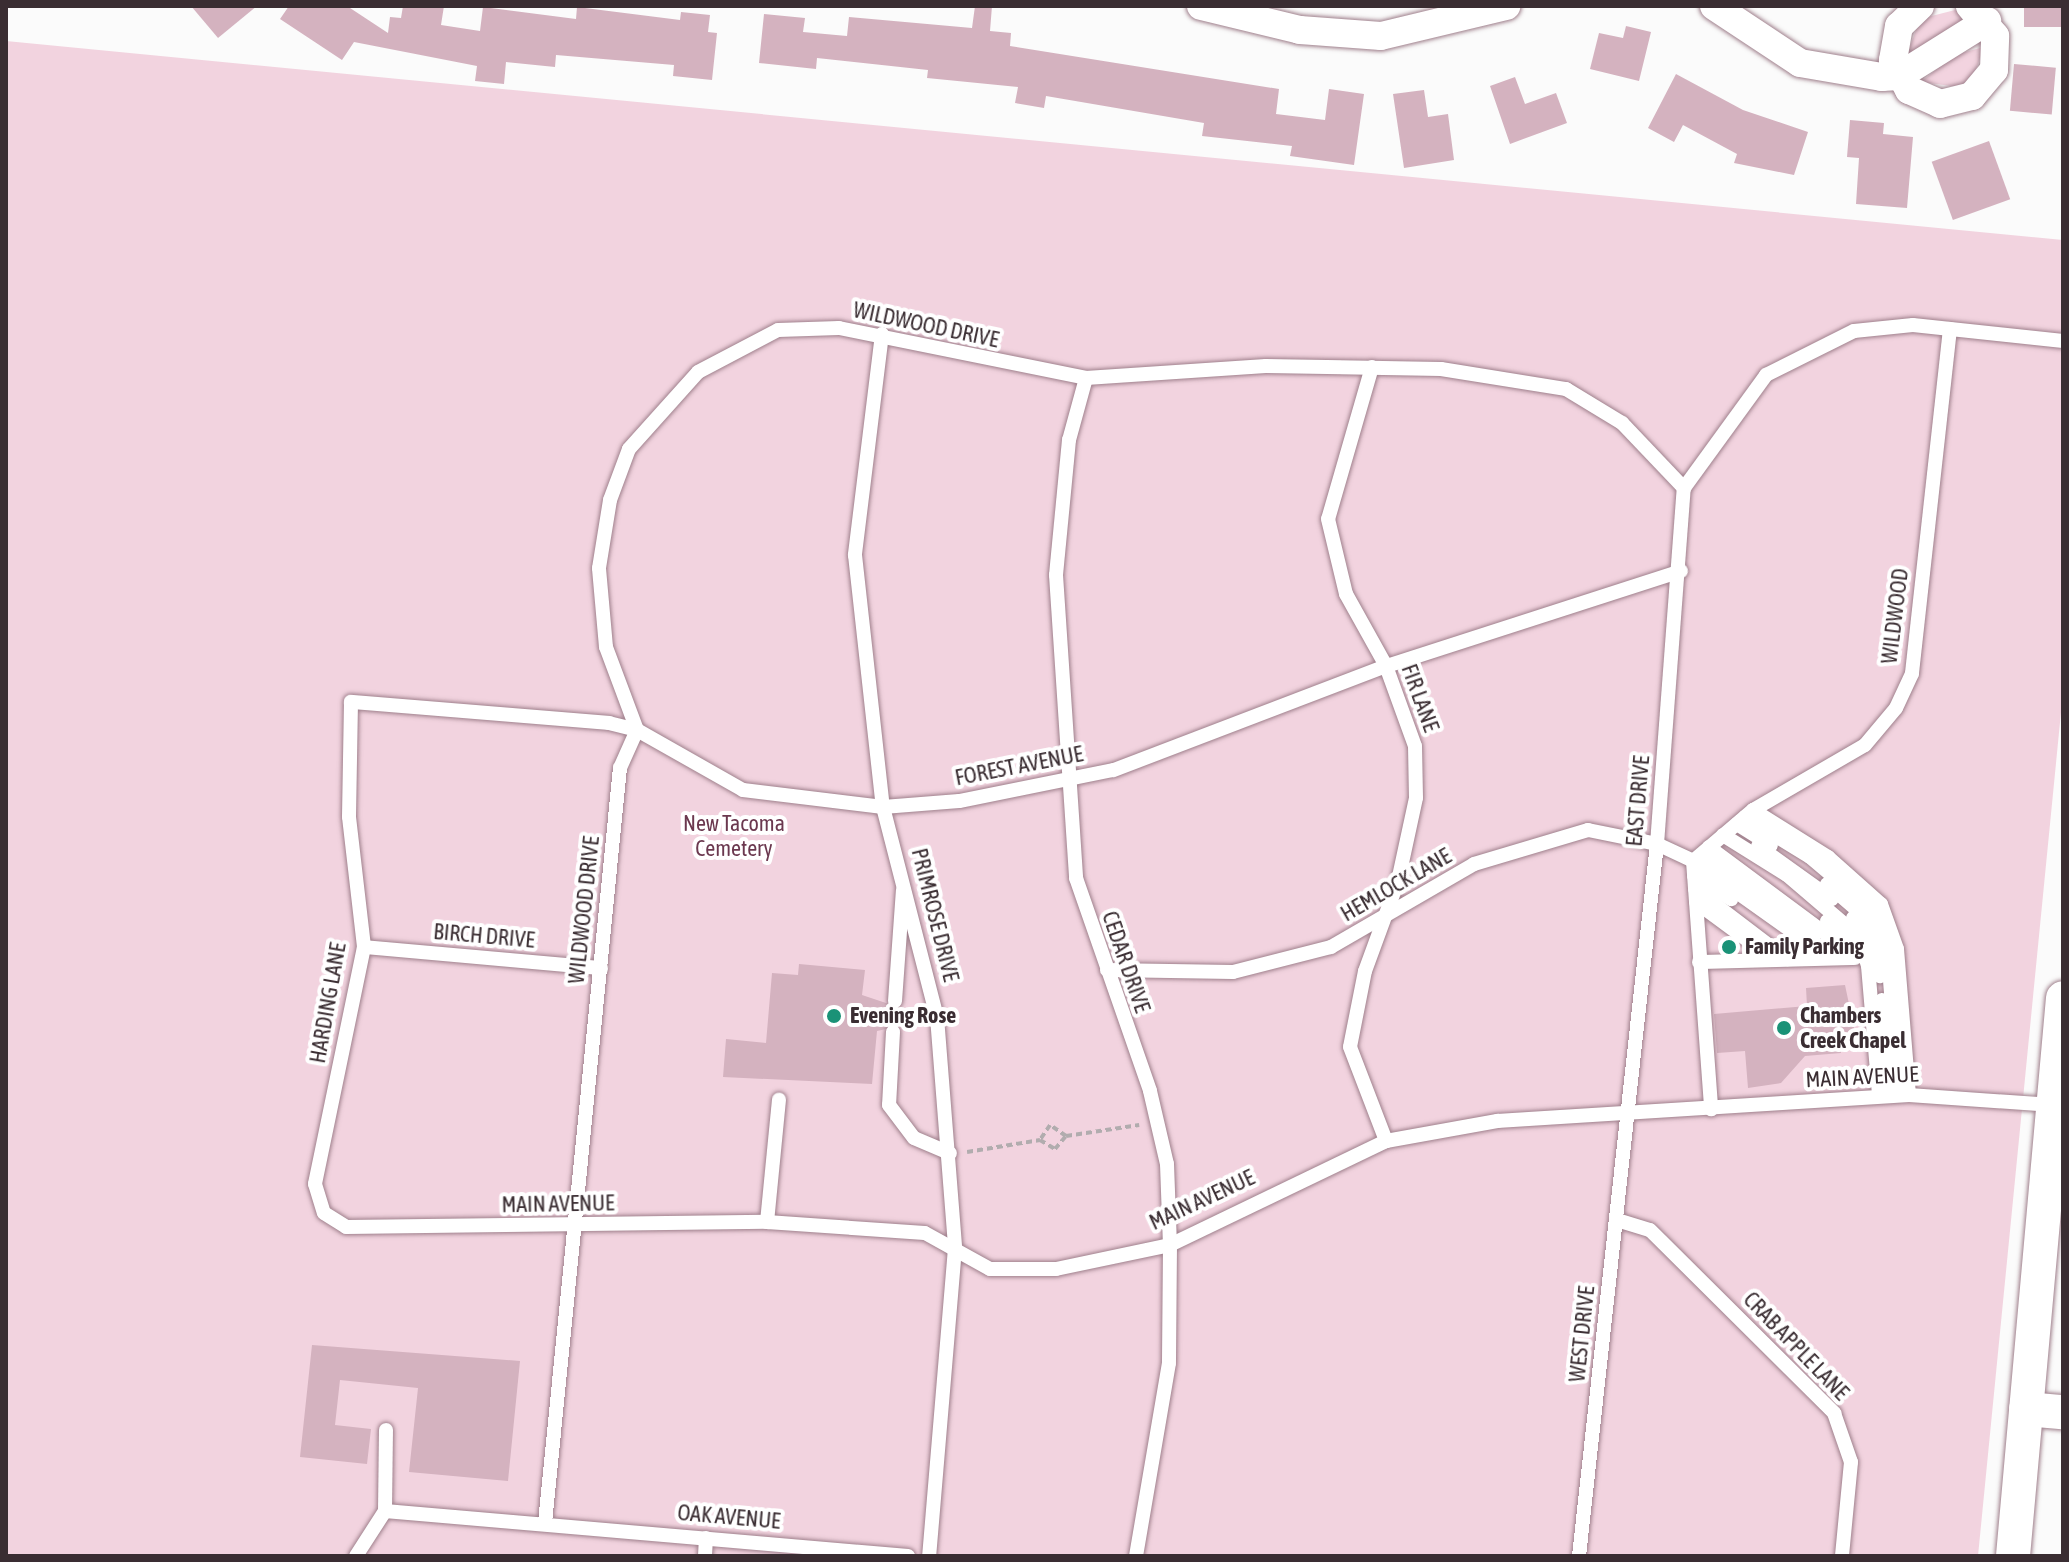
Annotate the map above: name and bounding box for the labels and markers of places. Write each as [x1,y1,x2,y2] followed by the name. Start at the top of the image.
[1745,934,1864,960] place label: Family Parking
[1720,938,1738,956] marker: Family Parking
[1800,1002,1906,1054] place label: Chambers Creek Chapel
[850,1003,956,1029] place label: Evening Rose
[825,1007,843,1025] marker: Evening Rose
[1775,1019,1793,1037] marker: Chambers Creek Chapel

